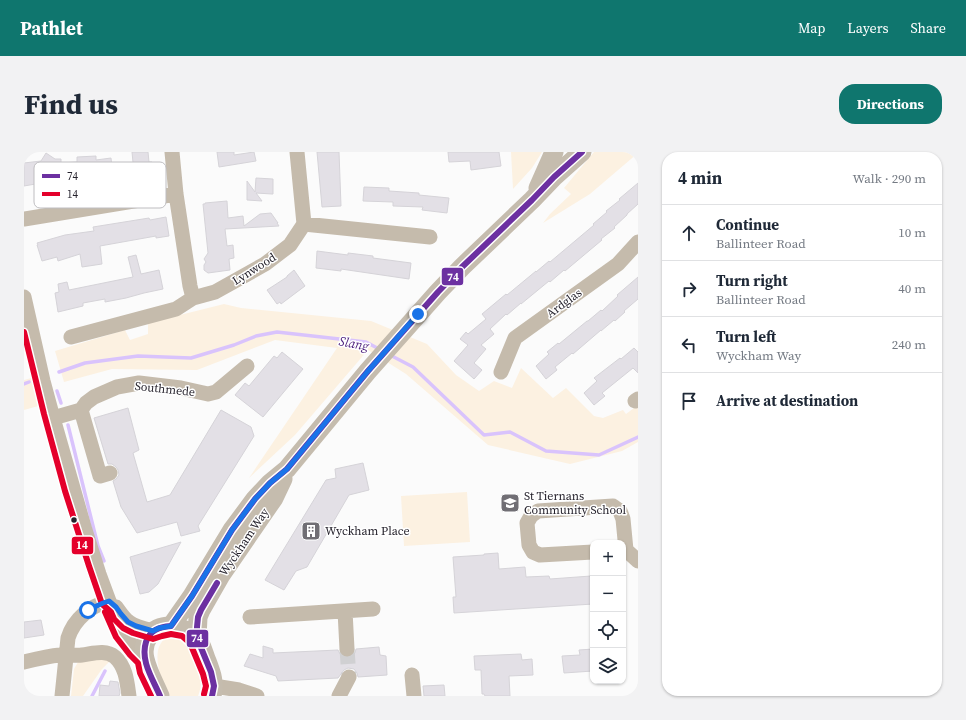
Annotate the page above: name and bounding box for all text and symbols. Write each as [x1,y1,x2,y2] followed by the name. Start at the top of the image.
[20,15,83,41] text: Pathlet
[798,18,825,38] text: Map
[847,18,889,38] text: Layers
[911,18,946,38] text: Share
[839,84,942,124] button: Directions
[24,85,118,123] text: Find us
[34,162,166,208] legend
[678,166,722,190] text: 4 min
[67,169,78,184] text: 74
[853,170,926,187] text: Walk · 290 m
[67,187,78,202] text: 14
[716,214,779,235] text: Continue
[678,222,700,244] icon: ahead
[898,224,926,241] text: 10 m
[716,235,806,252] text: Ballinteer Road
[229,249,279,289] street label: Lynwood
[441,267,464,286] line badge: 74
[447,270,459,285] text: 74
[716,270,788,291] text: Turn right
[678,278,700,300] icon: right
[898,280,926,297] text: 40 m
[543,285,585,321] street label: Ardglas
[716,291,806,308] text: Ballinteer Road
[409,305,427,323] route end
[716,326,776,347] text: Turn left
[337,332,371,355] water label: Slang
[678,334,700,356] icon: left
[892,336,926,353] text: 240 m
[716,347,801,364] text: Wyckham Way
[134,378,196,400] street label: Southmede
[678,390,700,412] icon: arrive
[716,390,858,411] text: Arrive at destination
[524,488,627,518] place label: St Tiernans Community School
[499,492,521,514] school or university icon: St Tiernans Community School
[215,504,273,579] street label: Wyckham Way
[69,515,79,525] unlabelled marker
[300,520,322,542] building icon: Wyckham Place
[325,523,410,539] place label: Wyckham Place
[71,536,94,555] line badge: 14
[76,538,88,553] text: 14
[590,540,626,684] map controls
[590,540,626,576] button: +
[590,576,626,612] button: −
[79,601,97,619] route start
[590,612,626,648] button: locate
[186,629,209,648] line badge: 74
[191,631,203,646] text: 74
[590,648,626,684] button: layers

